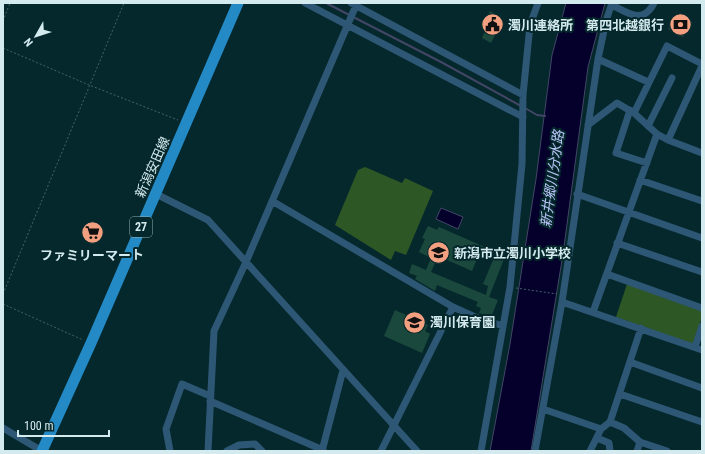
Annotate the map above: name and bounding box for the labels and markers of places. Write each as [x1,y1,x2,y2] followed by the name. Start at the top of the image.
[479,12,505,38] public building icon: 濁川連絡所
[667,12,693,38] bank icon: 第四北越銀行
[508,18,573,33] place label: 濁川連絡所
[586,18,664,33] place label: 第四北越銀行
[79,220,105,246] supermarket icon: ファミリーマート
[425,240,451,266] school or university icon: 新潟市立濁川小学校
[454,246,571,261] place label: 新潟市立濁川小学校
[40,248,144,263] place label: ファミリーマート
[402,309,428,335] school or university icon: 濁川保育園
[430,315,495,330] place label: 濁川保育園

